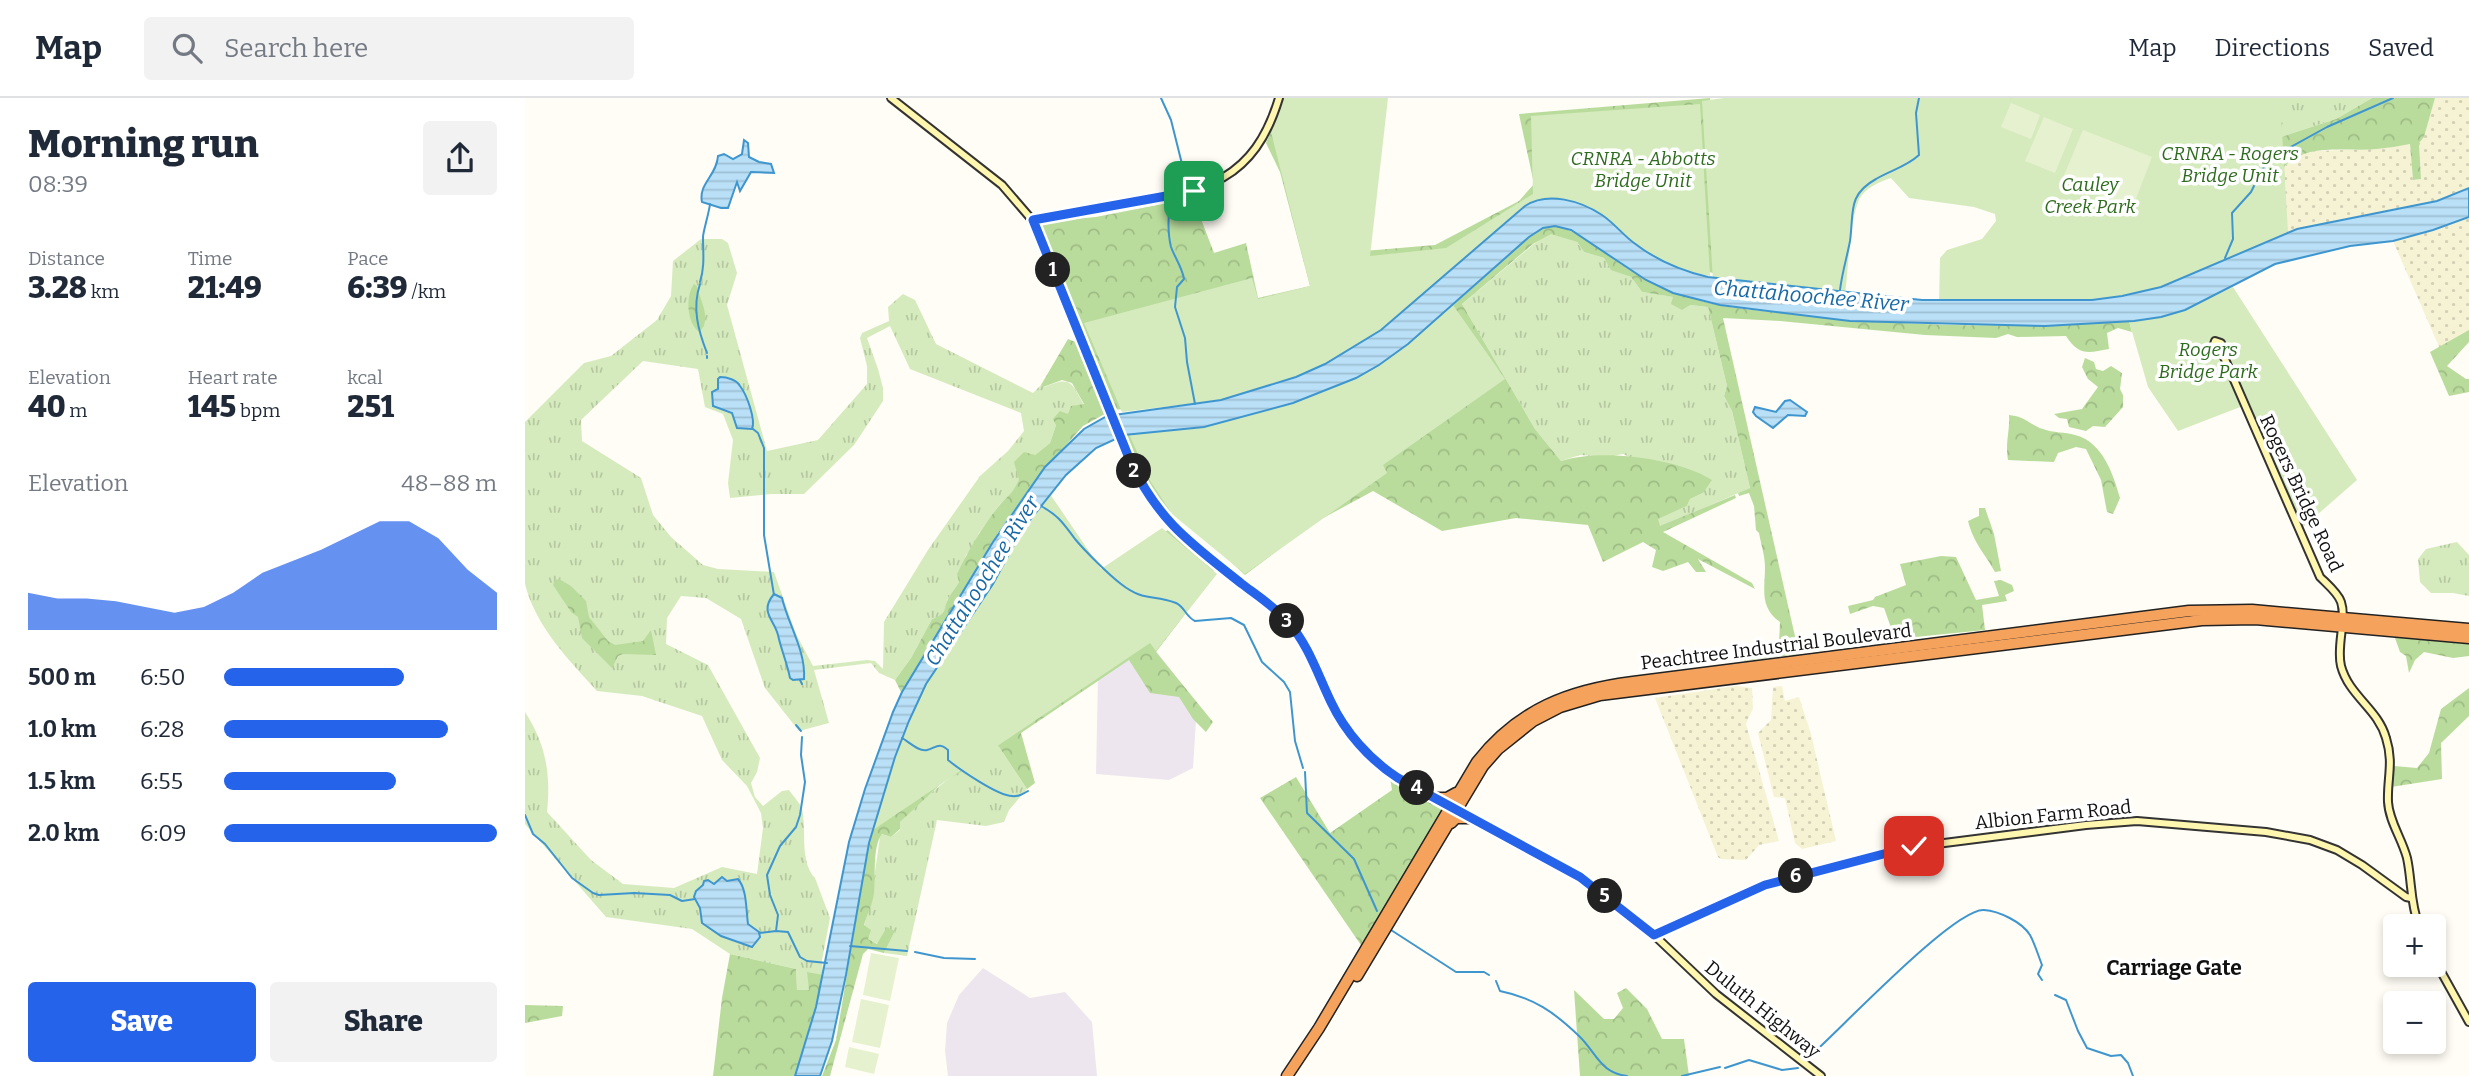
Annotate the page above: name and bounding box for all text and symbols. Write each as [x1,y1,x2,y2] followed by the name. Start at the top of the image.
[144,17,634,80] search box
[35,28,102,68] text: Map
[168,29,206,67] icon: search
[224,33,368,64] text: Search here
[2128,34,2177,62] text: Map
[2215,34,2330,62] text: Directions
[2368,34,2434,62] text: Saved
[28,121,259,167] text: Morning run
[423,121,497,195] button: share
[2161,142,2299,187] park label: CRNRA - Rogers Bridge Unit
[1570,147,1716,192] park label: CRNRA - Abbotts Bridge Unit
[1164,161,1224,221] pin
[28,170,88,198] text: 08:39
[1175,172,1213,210] icon: arrive
[2044,173,2136,218] park label: Cauley Creek Park
[28,247,105,270] text: Distance
[188,247,233,270] text: Time
[347,247,388,270] text: Pace
[1035,252,1071,288] pin: 1
[1048,258,1057,281] text: 1
[28,270,87,306] text: 3.28
[188,270,262,306] text: 21:49
[347,270,408,306] text: 6:39
[1713,275,1911,318] water label: Chattahoochee River
[87,280,119,303] text: km
[408,280,446,303] text: /km
[2158,338,2259,383] park label: Rogers Bridge Park
[28,366,111,389] text: Elevation
[188,366,278,389] text: Heart rate
[347,366,383,389] text: kcal
[28,389,66,425] text: 40
[188,389,236,425] text: 145
[347,389,394,425] text: 251
[66,399,88,422] text: m
[236,399,280,422] text: bpm
[2255,411,2348,576] street label: Rogers Bridge Road
[1117,454,1151,488] pin: 2
[1128,459,1139,482] text: 2
[28,469,128,497] text: Elevation
[401,469,497,497] text: 48–88 m
[919,490,1046,671] water label: Chattahoochee River
[1269,603,1305,638] pin: 3
[1281,609,1292,632] text: 3
[1639,618,1913,675] street label: Peachtree Industrial Boulevard
[28,663,96,691] text: 500 m
[140,663,185,691] text: 6:50
[28,715,97,743] text: 1.0 km
[140,715,185,743] text: 6:28
[28,767,95,795] text: 1.5 km
[140,767,183,795] text: 6:55
[1399,770,1435,806] pin: 4
[1411,776,1422,799] text: 4
[1974,795,2133,834] street label: Albion Farm Road
[1884,816,1944,876] pin
[28,819,99,847] text: 2.0 km
[140,819,187,847] text: 6:09
[1895,827,1933,865] icon: check
[1779,858,1813,894] pin: 6
[1790,864,1801,887] text: 6
[1587,878,1623,914] pin: 5
[1599,884,1610,907] text: 5
[2383,914,2446,1054] map controls
[2383,914,2446,977] button: +
[2106,955,2242,981] district label: Carriage Gate
[1700,956,1826,1064] street label: Duluth Highway
[28,982,256,1062] button: Save
[270,982,497,1062] button: Share
[2383,991,2446,1054] button: −

